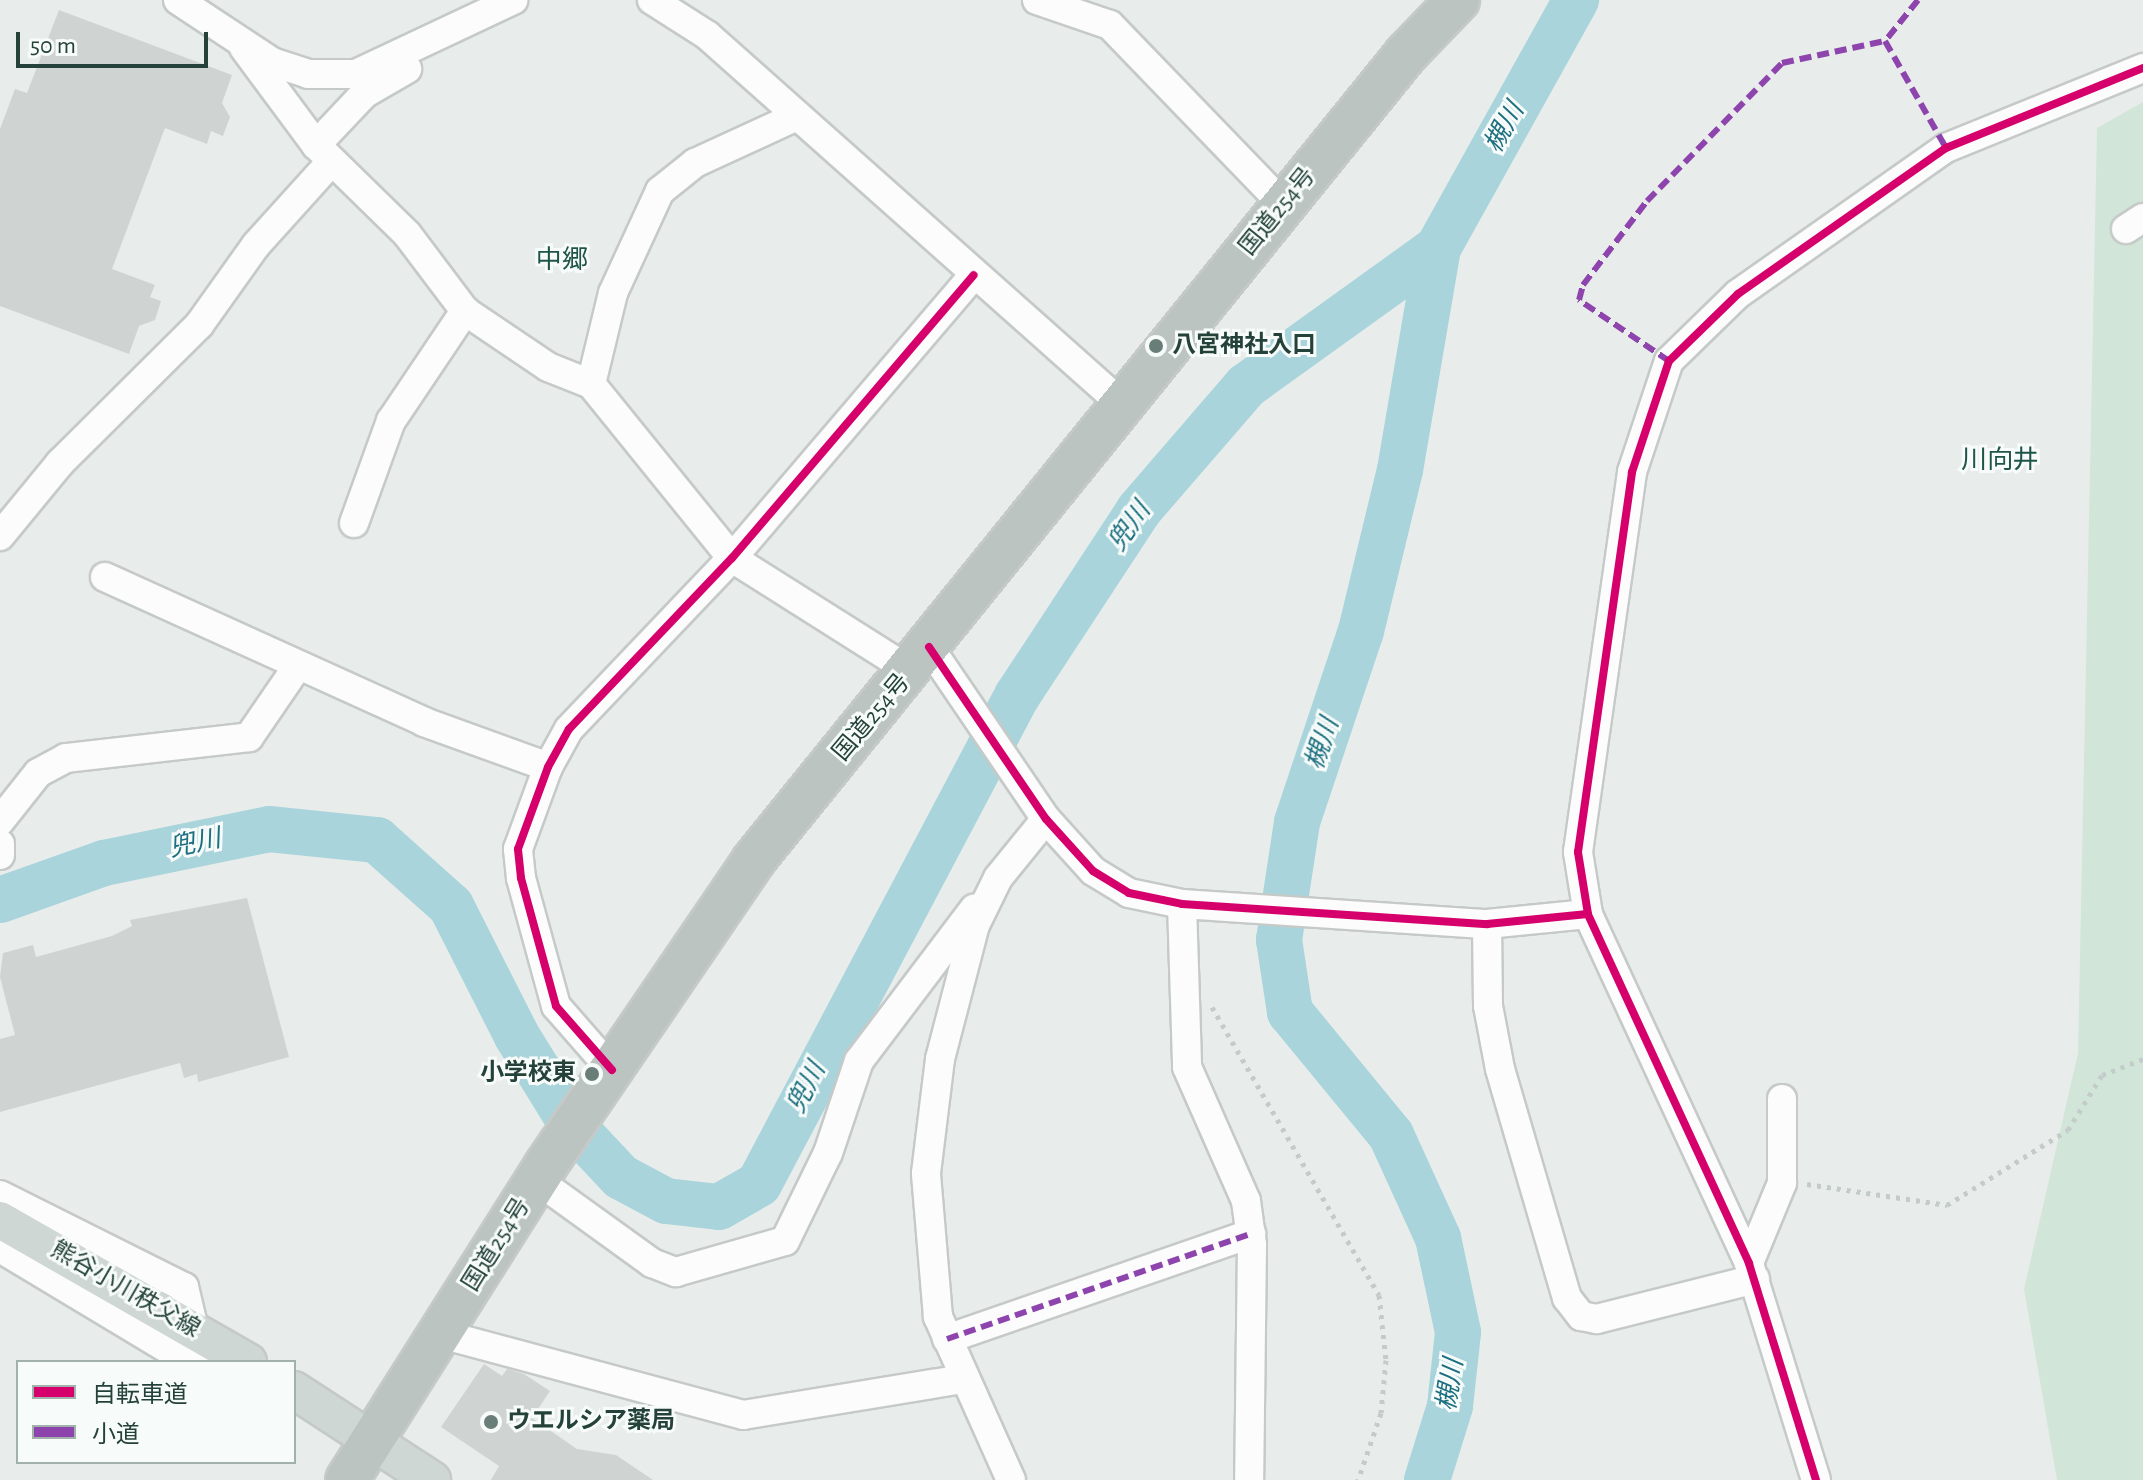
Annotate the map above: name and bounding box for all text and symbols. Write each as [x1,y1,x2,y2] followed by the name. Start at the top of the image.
[20,16,212,66] scale bar
[30,34,76,58] text: 50 m
[1479,98,1531,158] water label: 槻川
[1234,162,1322,262] street label: 国道254号
[536,245,588,277] district label: 中郷
[1172,332,1316,360] place label: 八宮神社入口
[1147,337,1165,355] marker: 八宮神社入口
[1961,445,2039,477] district label: 川向井
[1102,497,1158,557] water label: 兜川
[827,669,917,767] street label: 国道254号
[1300,714,1346,774] water label: 槻川
[166,823,224,865] water label: 兜川
[781,1058,833,1118] water label: 兜川
[480,1060,576,1088] place label: 小学校東
[583,1065,601,1083] marker: 小学校東
[457,1193,537,1297] street label: 国道254号
[45,1236,205,1344] street label: 熊谷小川秩父線
[1432,1357,1470,1413] water label: 槻川
[16,1360,296,1464] legend
[92,1383,188,1407] text: 自転車道
[507,1408,675,1436] place label: ウエルシア薬局
[482,1413,500,1431] marker: ウエルシア薬局
[92,1423,140,1447] text: 小道

